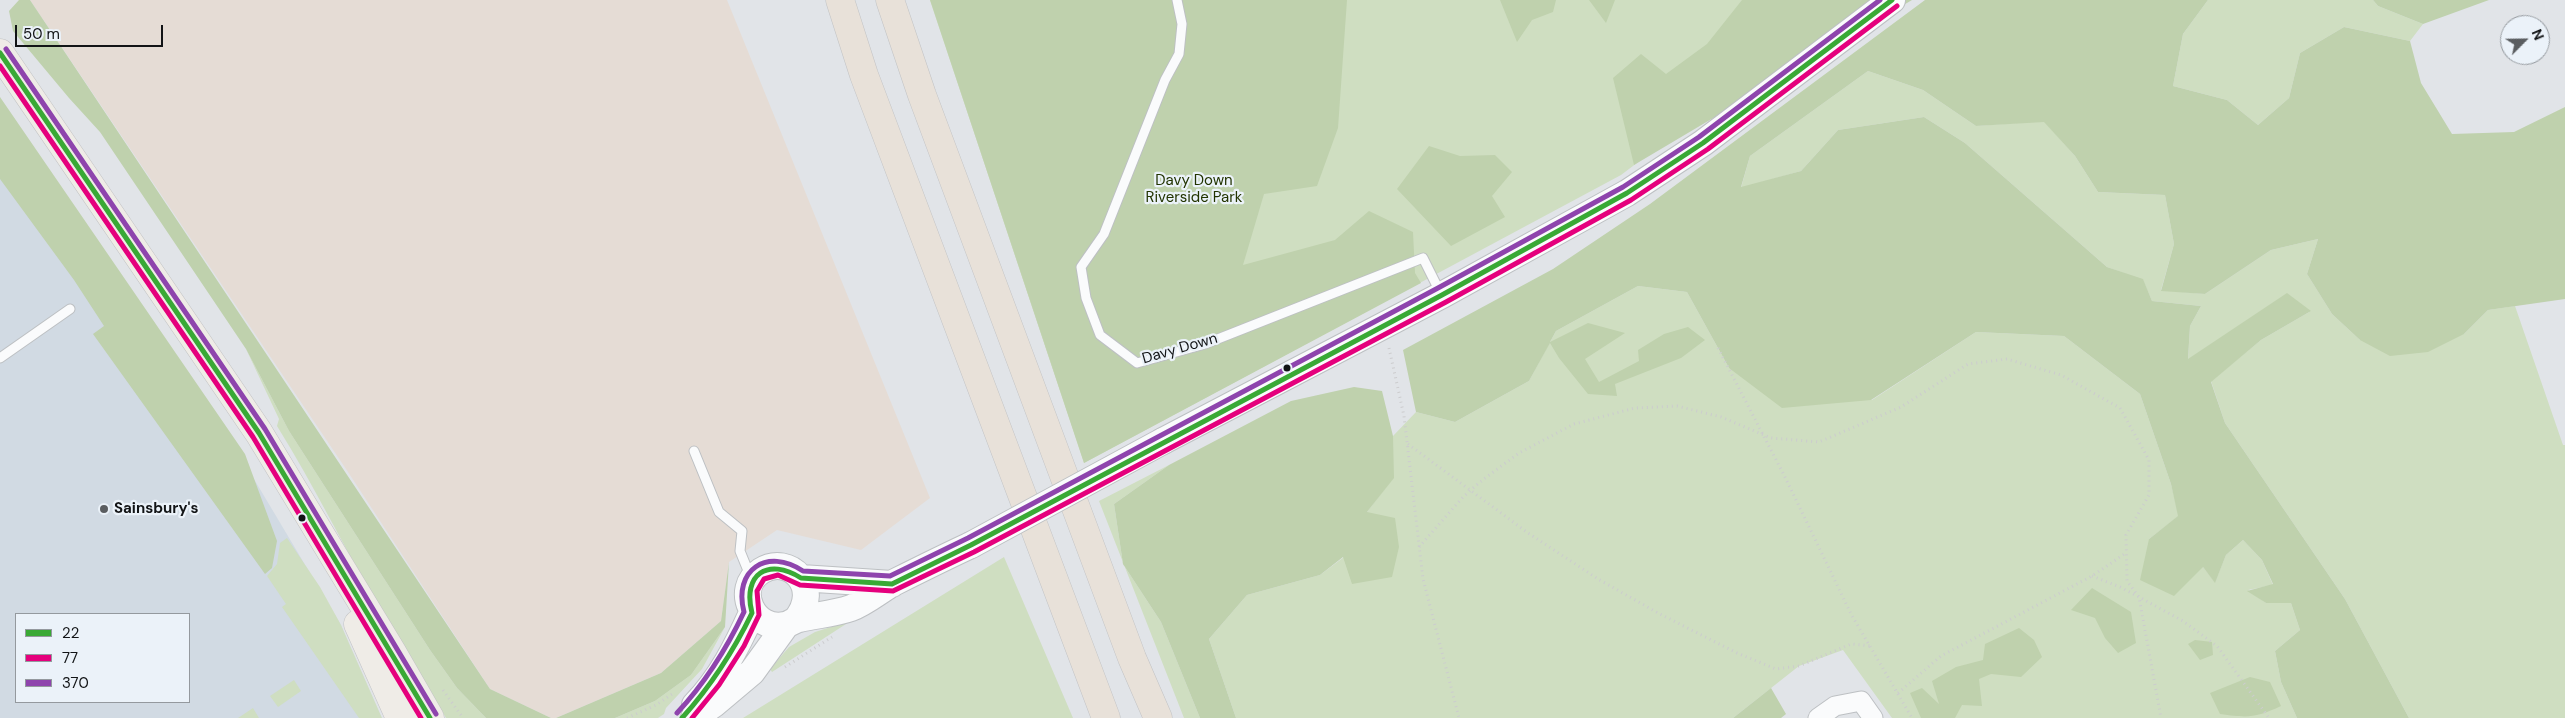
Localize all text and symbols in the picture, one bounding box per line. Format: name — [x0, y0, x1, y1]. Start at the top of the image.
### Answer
scale bar — [18, 15, 165, 47]
north arrow — [2500, 15, 2550, 65]
text: 50 m — [23, 24, 60, 44]
text: N — [2528, 26, 2548, 43]
park label: Davy Down Riverside Park — [1146, 172, 1242, 207]
street label: Davy Down — [1140, 330, 1220, 368]
unlabelled marker — [1282, 363, 1292, 373]
place label: Sainsbury's — [114, 500, 198, 518]
marker: Sainsbury's — [98, 503, 110, 515]
unlabelled marker — [297, 513, 307, 523]
legend — [15, 613, 190, 703]
text: 22 — [62, 623, 79, 643]
text: 77 — [62, 648, 78, 668]
text: 370 — [62, 673, 89, 693]

